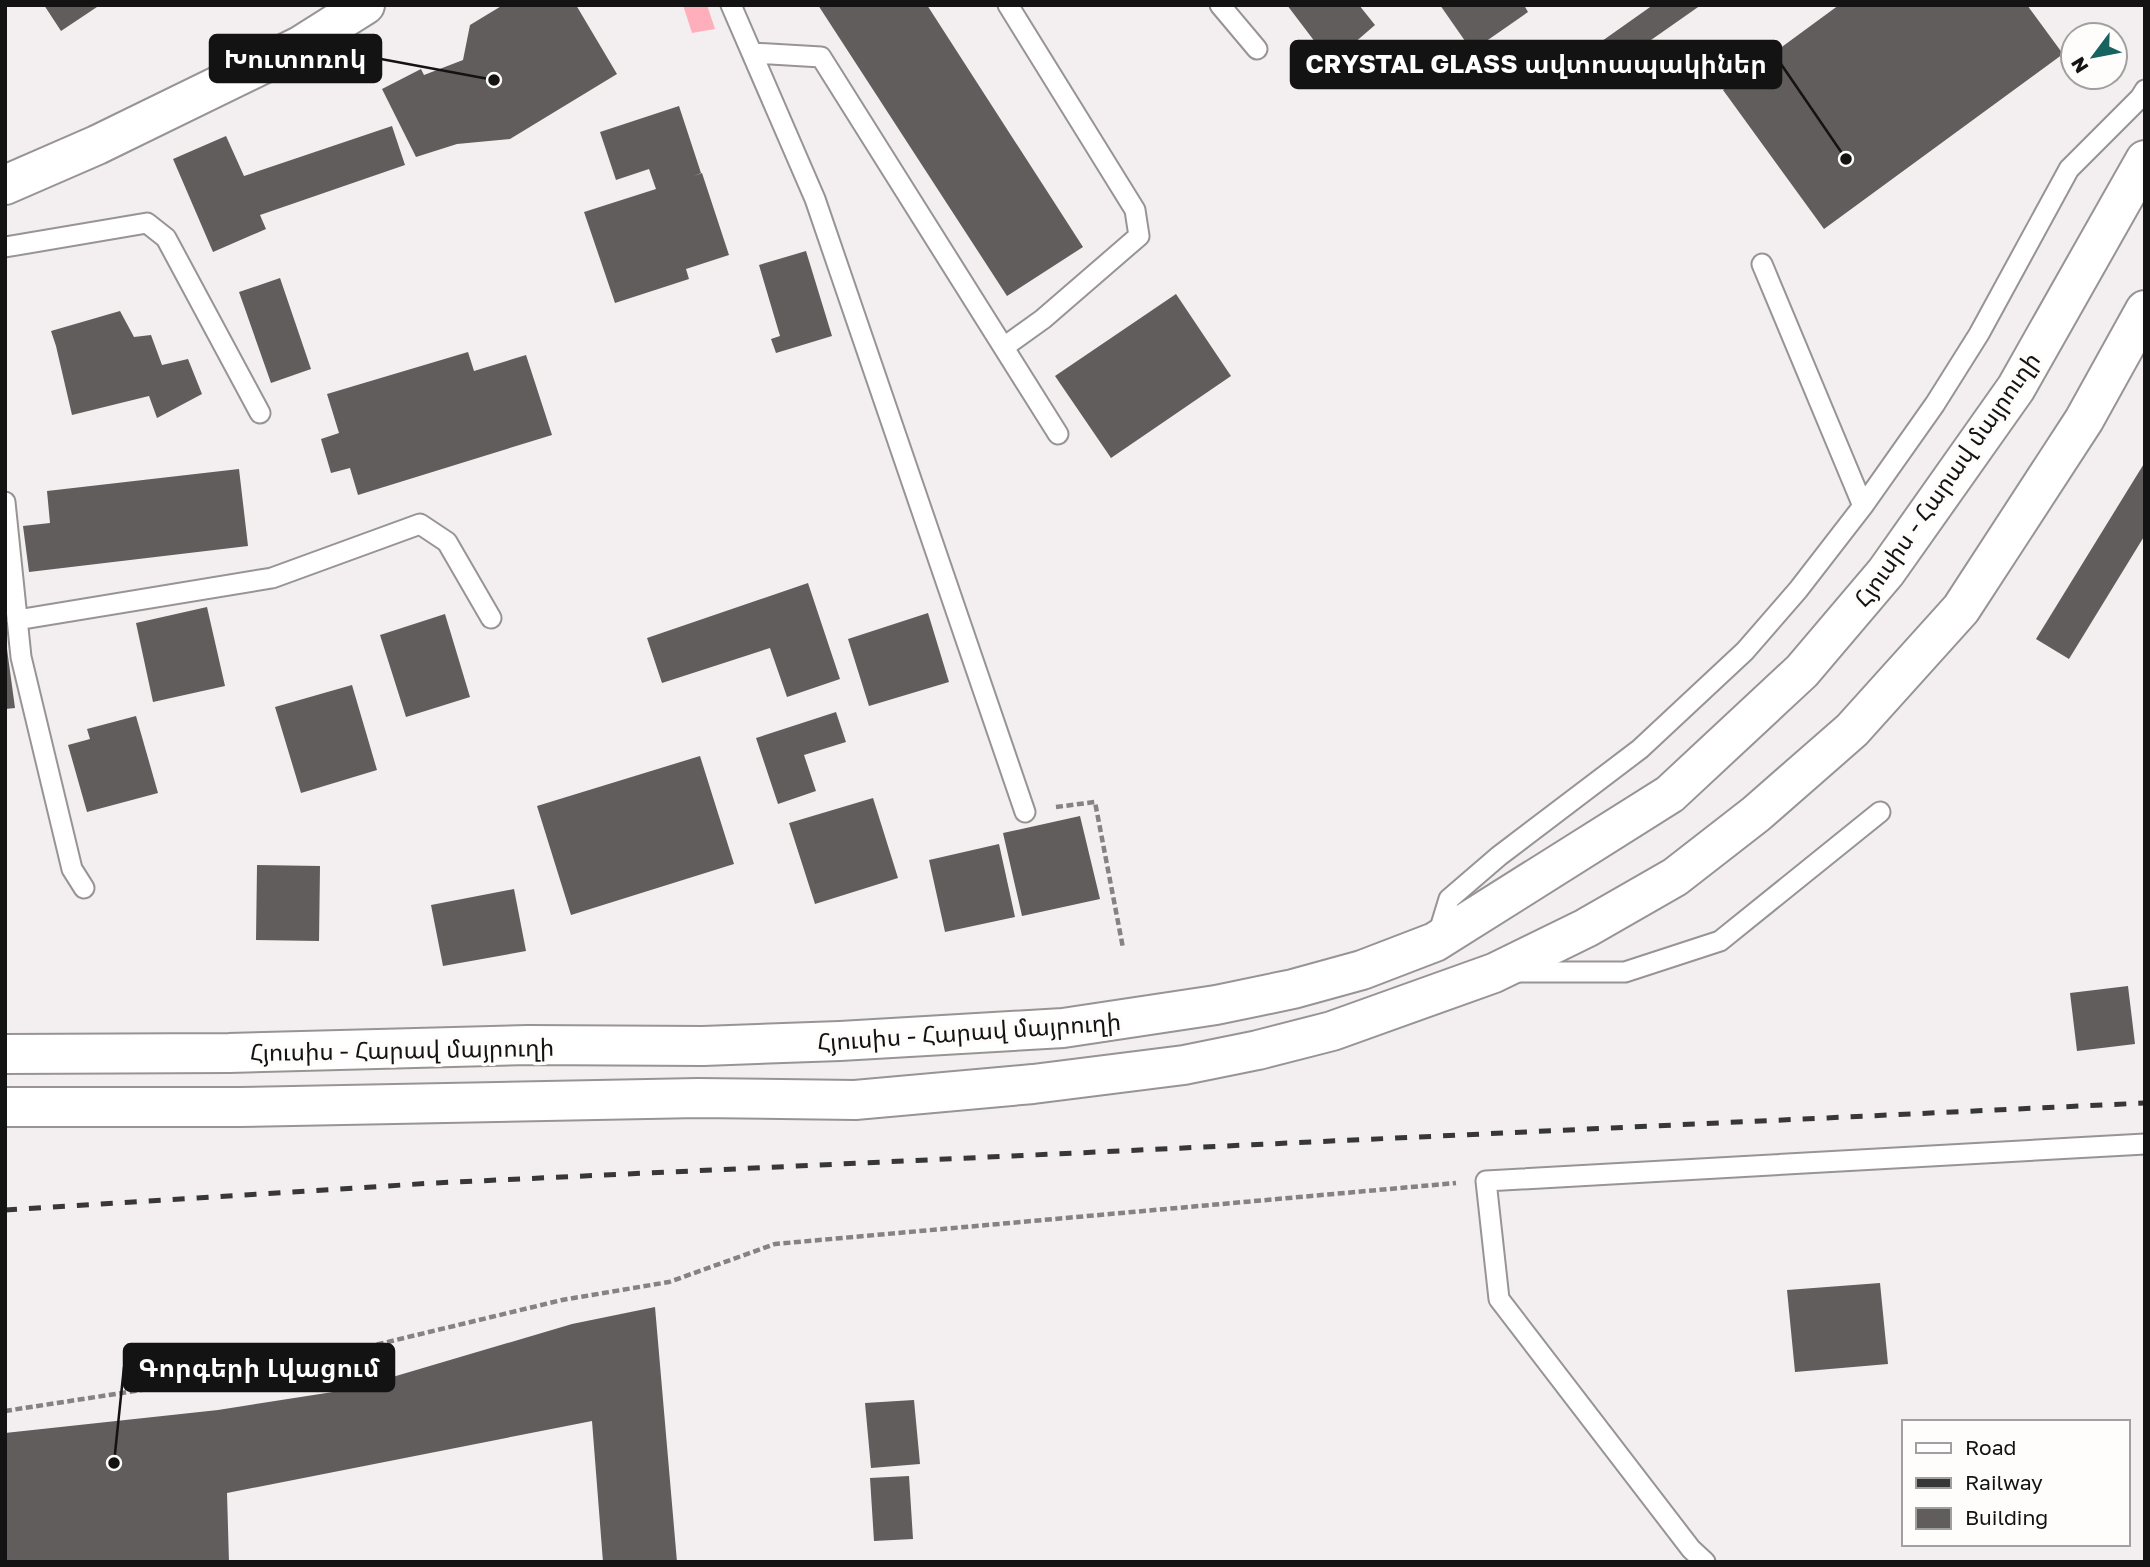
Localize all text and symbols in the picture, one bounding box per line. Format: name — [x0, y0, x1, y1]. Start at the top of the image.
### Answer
north arrow — [2059, 21, 2129, 91]
callout: Խուտոռոկ — [210, 35, 381, 82]
callout: CRYSTAL GLASS ավտոապակիներ — [1291, 41, 1781, 88]
text: Խուտոռոկ — [224, 43, 366, 74]
text: CRYSTAL GLASS ավտոապակիներ — [1305, 48, 1767, 79]
text: N — [2066, 53, 2093, 77]
street label: Հյուսիս - Հարավ մայրուղի — [1847, 346, 2046, 613]
street label: Հյուսիս - Հարավ մայրուղի — [816, 1006, 1122, 1057]
street label: Հյուսիս - Հարավ մայրուղի — [249, 1032, 555, 1067]
callout: Գորգերի Լվացում — [124, 1344, 394, 1391]
text: Գորգերի Լվացում — [138, 1352, 381, 1383]
legend — [1902, 1420, 2129, 1546]
text: Road — [1965, 1434, 2016, 1460]
text: Railway — [1965, 1469, 2043, 1495]
text: Building — [1965, 1504, 2048, 1530]

